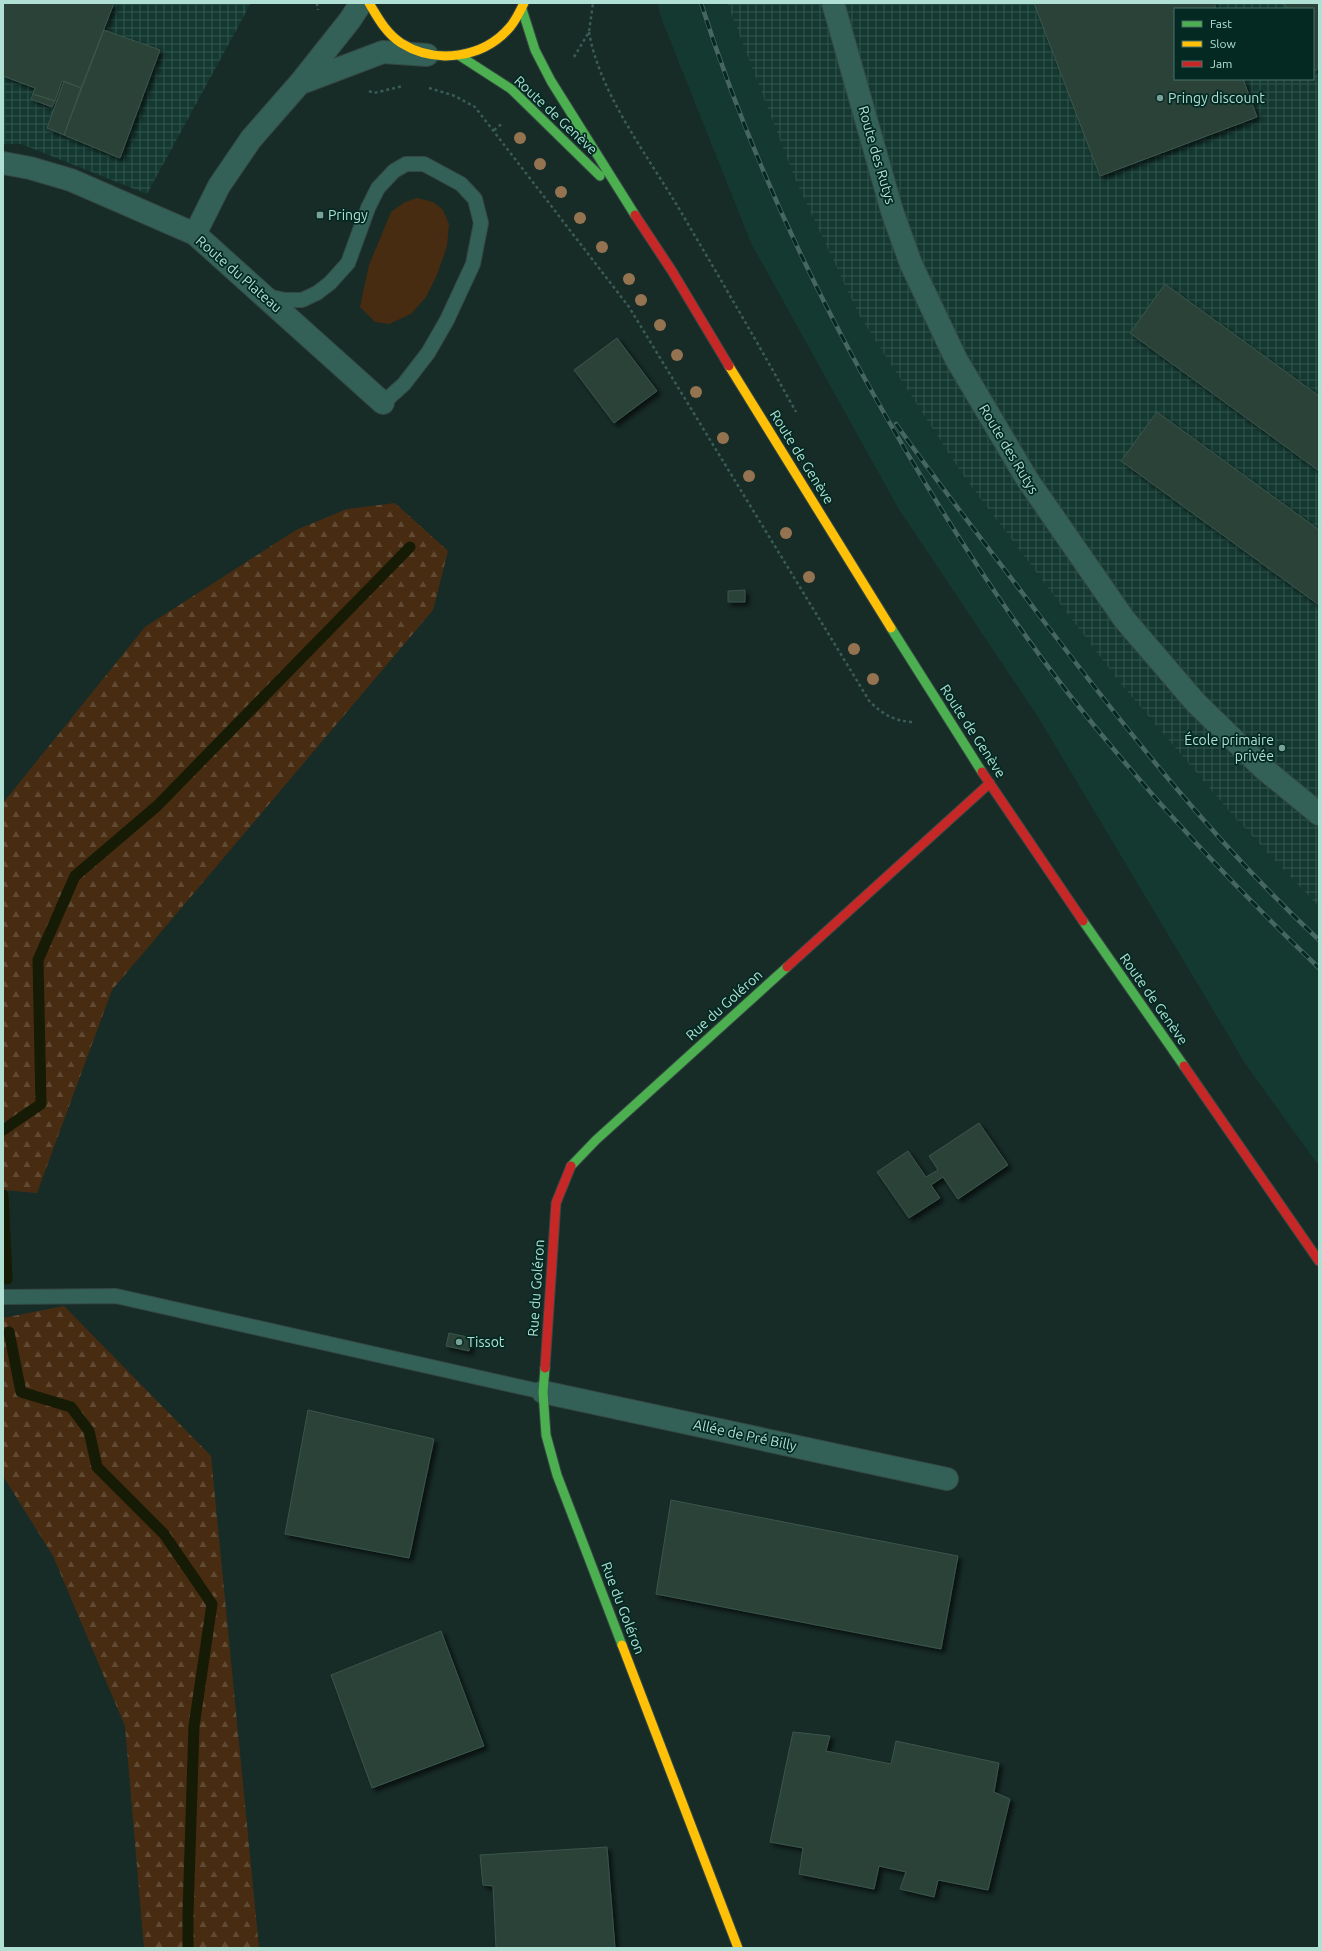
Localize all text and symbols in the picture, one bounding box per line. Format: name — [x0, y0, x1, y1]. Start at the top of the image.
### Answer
legend — [1174, 8, 1314, 80]
text: Fast — [1210, 17, 1232, 30]
text: Slow — [1210, 37, 1236, 50]
text: Jam — [1210, 57, 1232, 70]
street label: Route de Genève — [511, 72, 601, 158]
place label: Pringy discount — [1168, 90, 1265, 106]
marker: Pringy discount — [1155, 93, 1165, 103]
street label: Route des Rutys — [855, 104, 899, 206]
place label: Pringy — [328, 207, 368, 223]
marker: Pringy — [315, 210, 325, 220]
street label: Route du Plateau — [193, 232, 285, 316]
street label: Route des Rutys — [976, 401, 1042, 497]
street label: Route de Genève — [767, 407, 837, 507]
street label: Route de Genève — [937, 681, 1009, 781]
place label: École primaire privée — [1184, 731, 1274, 764]
marker: École primaire privée — [1277, 743, 1287, 753]
street label: Route de Genève — [1117, 950, 1191, 1048]
street label: Rue du Goléron — [682, 966, 766, 1044]
street label: Rue du Goléron — [525, 1239, 547, 1337]
place label: Tissot — [467, 1334, 505, 1350]
marker: Tissot — [454, 1337, 464, 1347]
street label: Allée de Pré Billy — [692, 1416, 798, 1454]
street label: Rue du Goléron — [598, 1560, 648, 1656]

